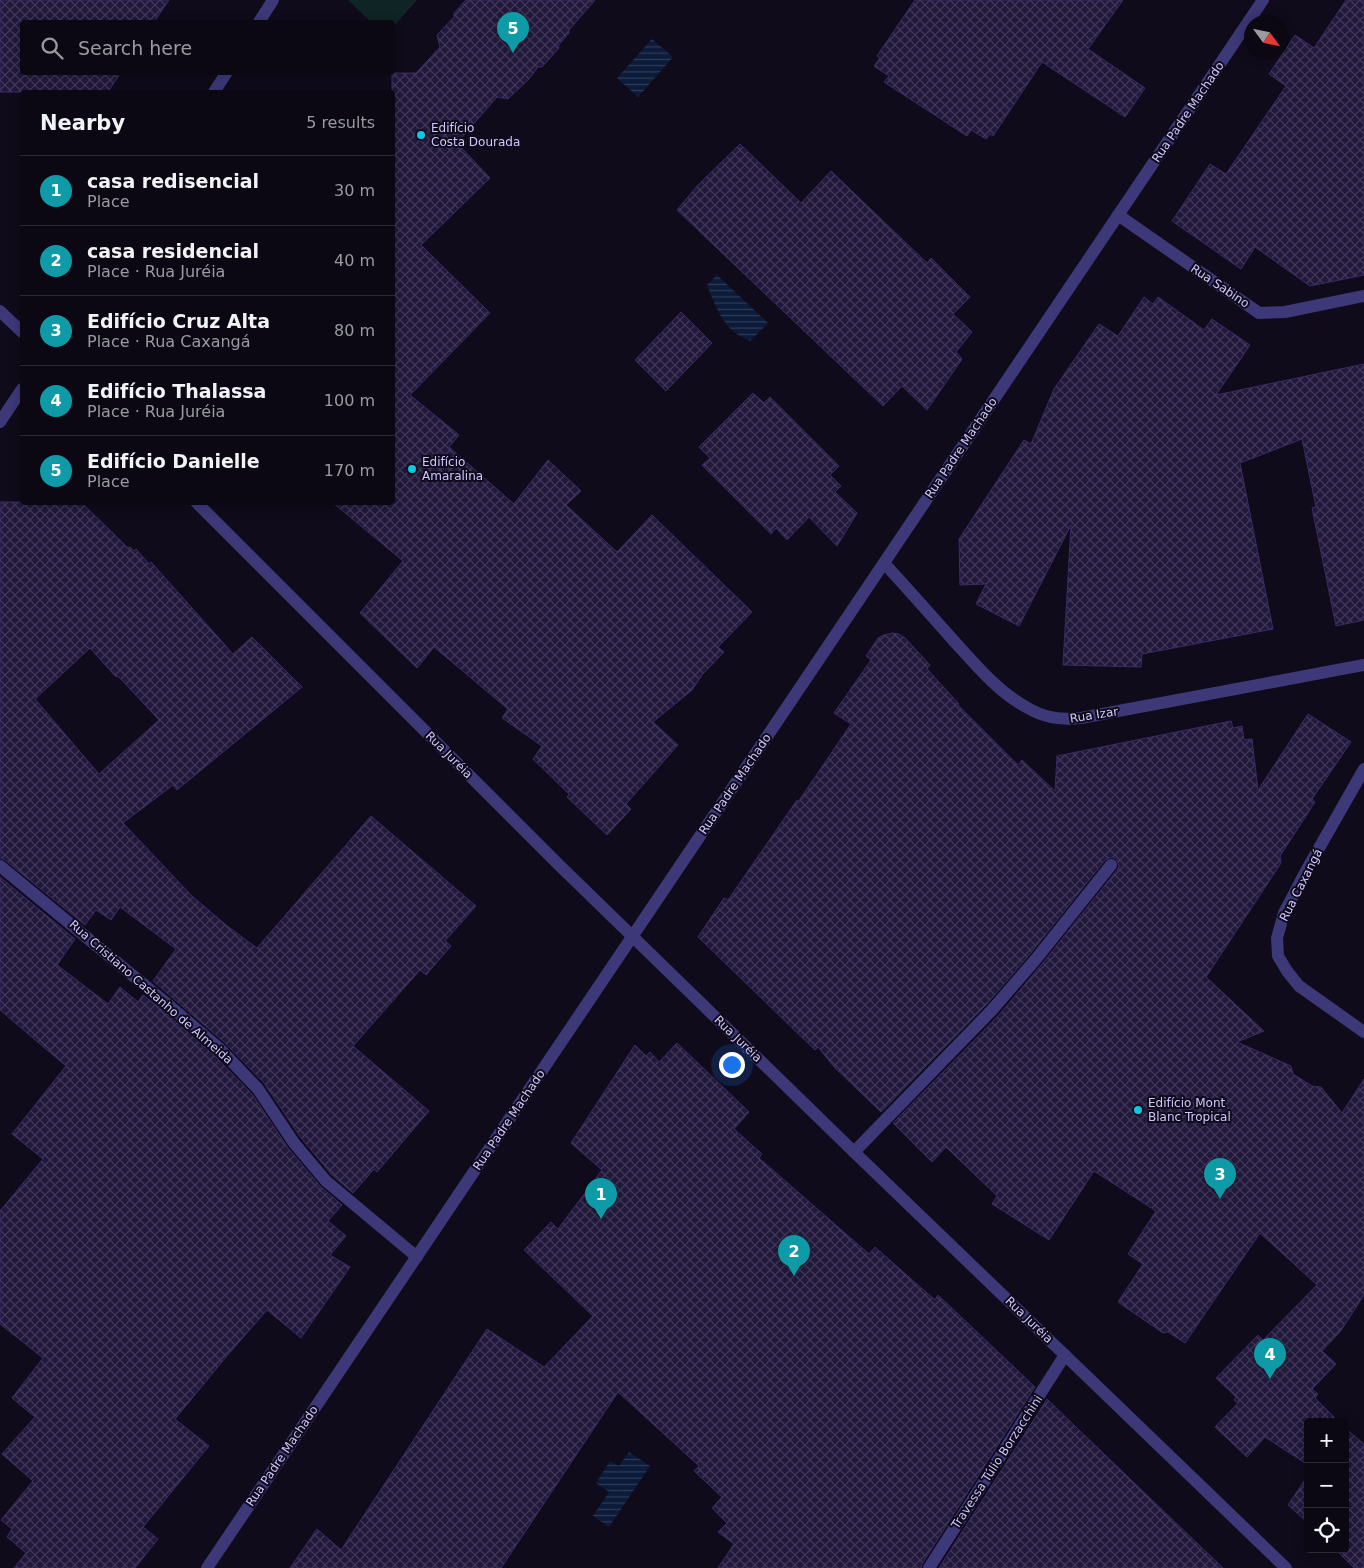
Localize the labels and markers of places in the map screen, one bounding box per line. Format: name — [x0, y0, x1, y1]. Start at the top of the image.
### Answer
pin: 5 — [497, 12, 529, 53]
place label: Edifício Costa Dourada — [431, 121, 520, 149]
marker: Edifício Costa Dourada — [415, 129, 427, 141]
place label: Edifício Amaralina — [422, 455, 483, 483]
marker: Edifício Amaralina — [406, 463, 418, 475]
place label: Edifício Mont Blanc Tropical — [1148, 1096, 1231, 1124]
marker: Edifício Mont Blanc Tropical — [1132, 1104, 1144, 1116]
pin: 3 — [1204, 1158, 1236, 1199]
pin: 1 — [585, 1178, 617, 1219]
pin: 2 — [778, 1235, 810, 1276]
pin: 4 — [1254, 1338, 1286, 1379]

